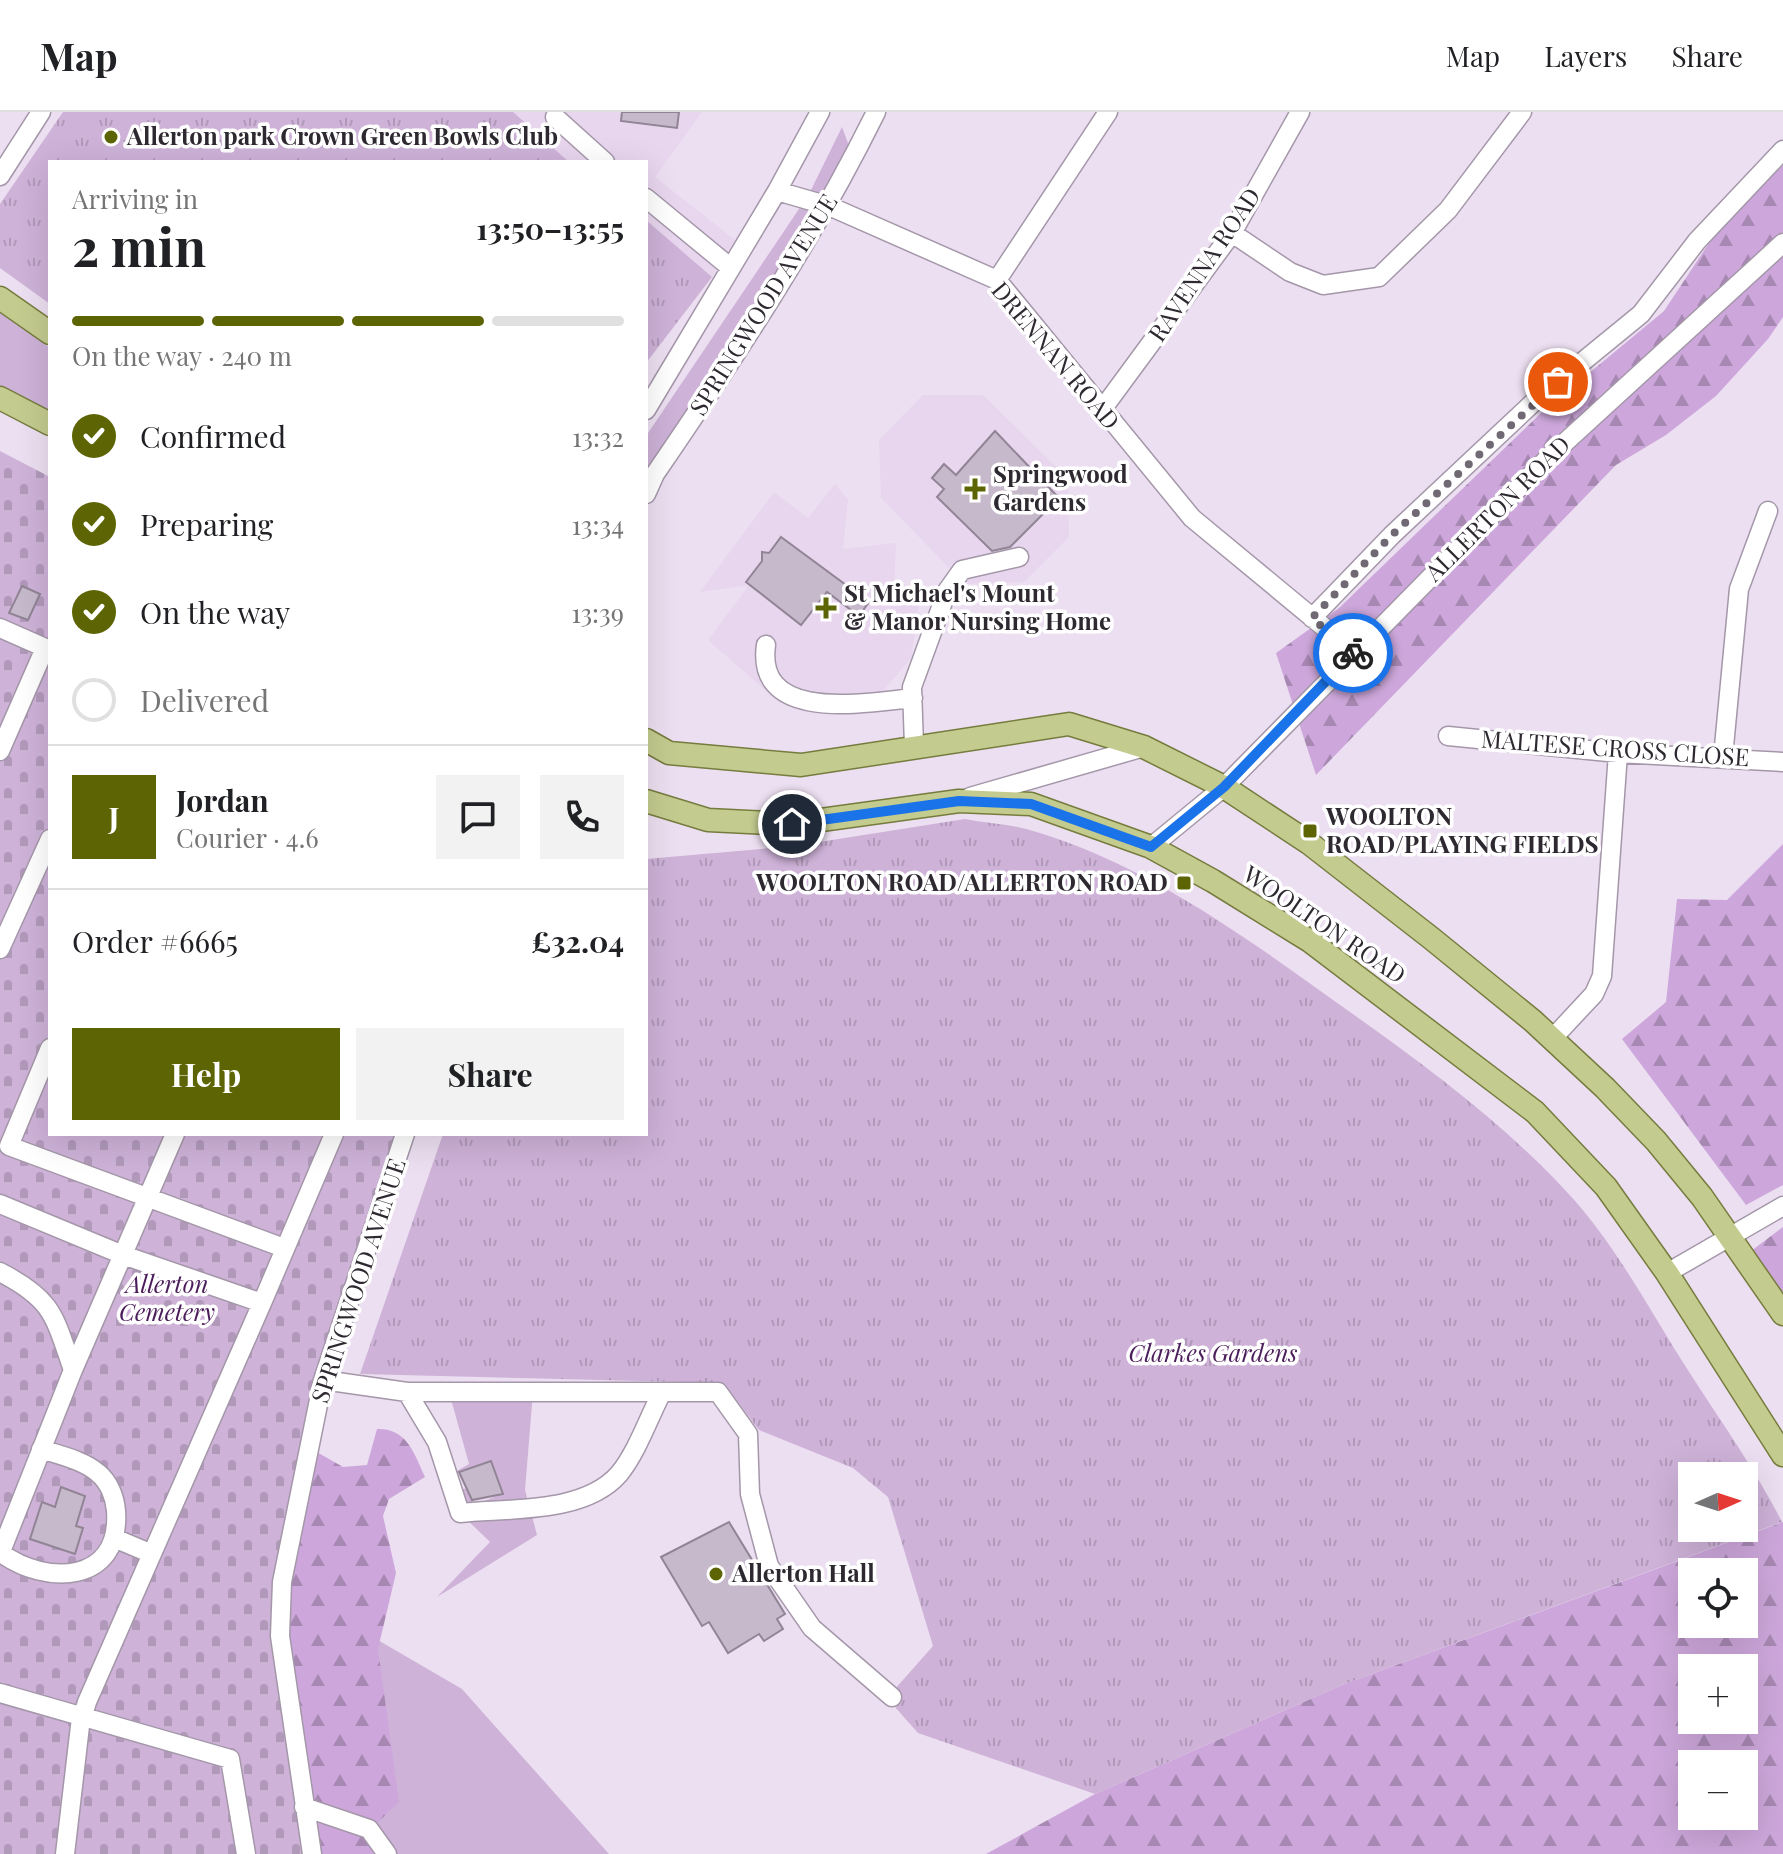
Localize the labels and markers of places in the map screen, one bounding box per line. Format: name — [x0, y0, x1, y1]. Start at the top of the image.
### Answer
place label: Allerton park Crown Green Bowls Club — [126, 119, 558, 151]
marker: Allerton park Crown Green Bowls Club — [102, 128, 120, 146]
pin — [1524, 348, 1592, 416]
place label: Springwood Gardens — [993, 457, 1128, 517]
marker: Springwood Gardens — [964, 478, 986, 500]
place label: St Michael's Mount & Manor Nursing Home — [844, 576, 1111, 636]
marker: St Michael's Mount & Manor Nursing Home — [815, 597, 837, 619]
pin — [758, 790, 826, 858]
place label: WOOLTON ROAD/PLAYING FIELDS — [1325, 799, 1599, 859]
marker: WOOLTON ROAD/PLAYING FIELDS — [1301, 822, 1319, 840]
place label: WOOLTON ROAD/ALLERTON ROAD — [755, 865, 1168, 897]
marker: WOOLTON ROAD/ALLERTON ROAD — [1175, 874, 1193, 892]
place label: Allerton Hall — [731, 1556, 875, 1588]
marker: Allerton Hall — [707, 1565, 725, 1583]

